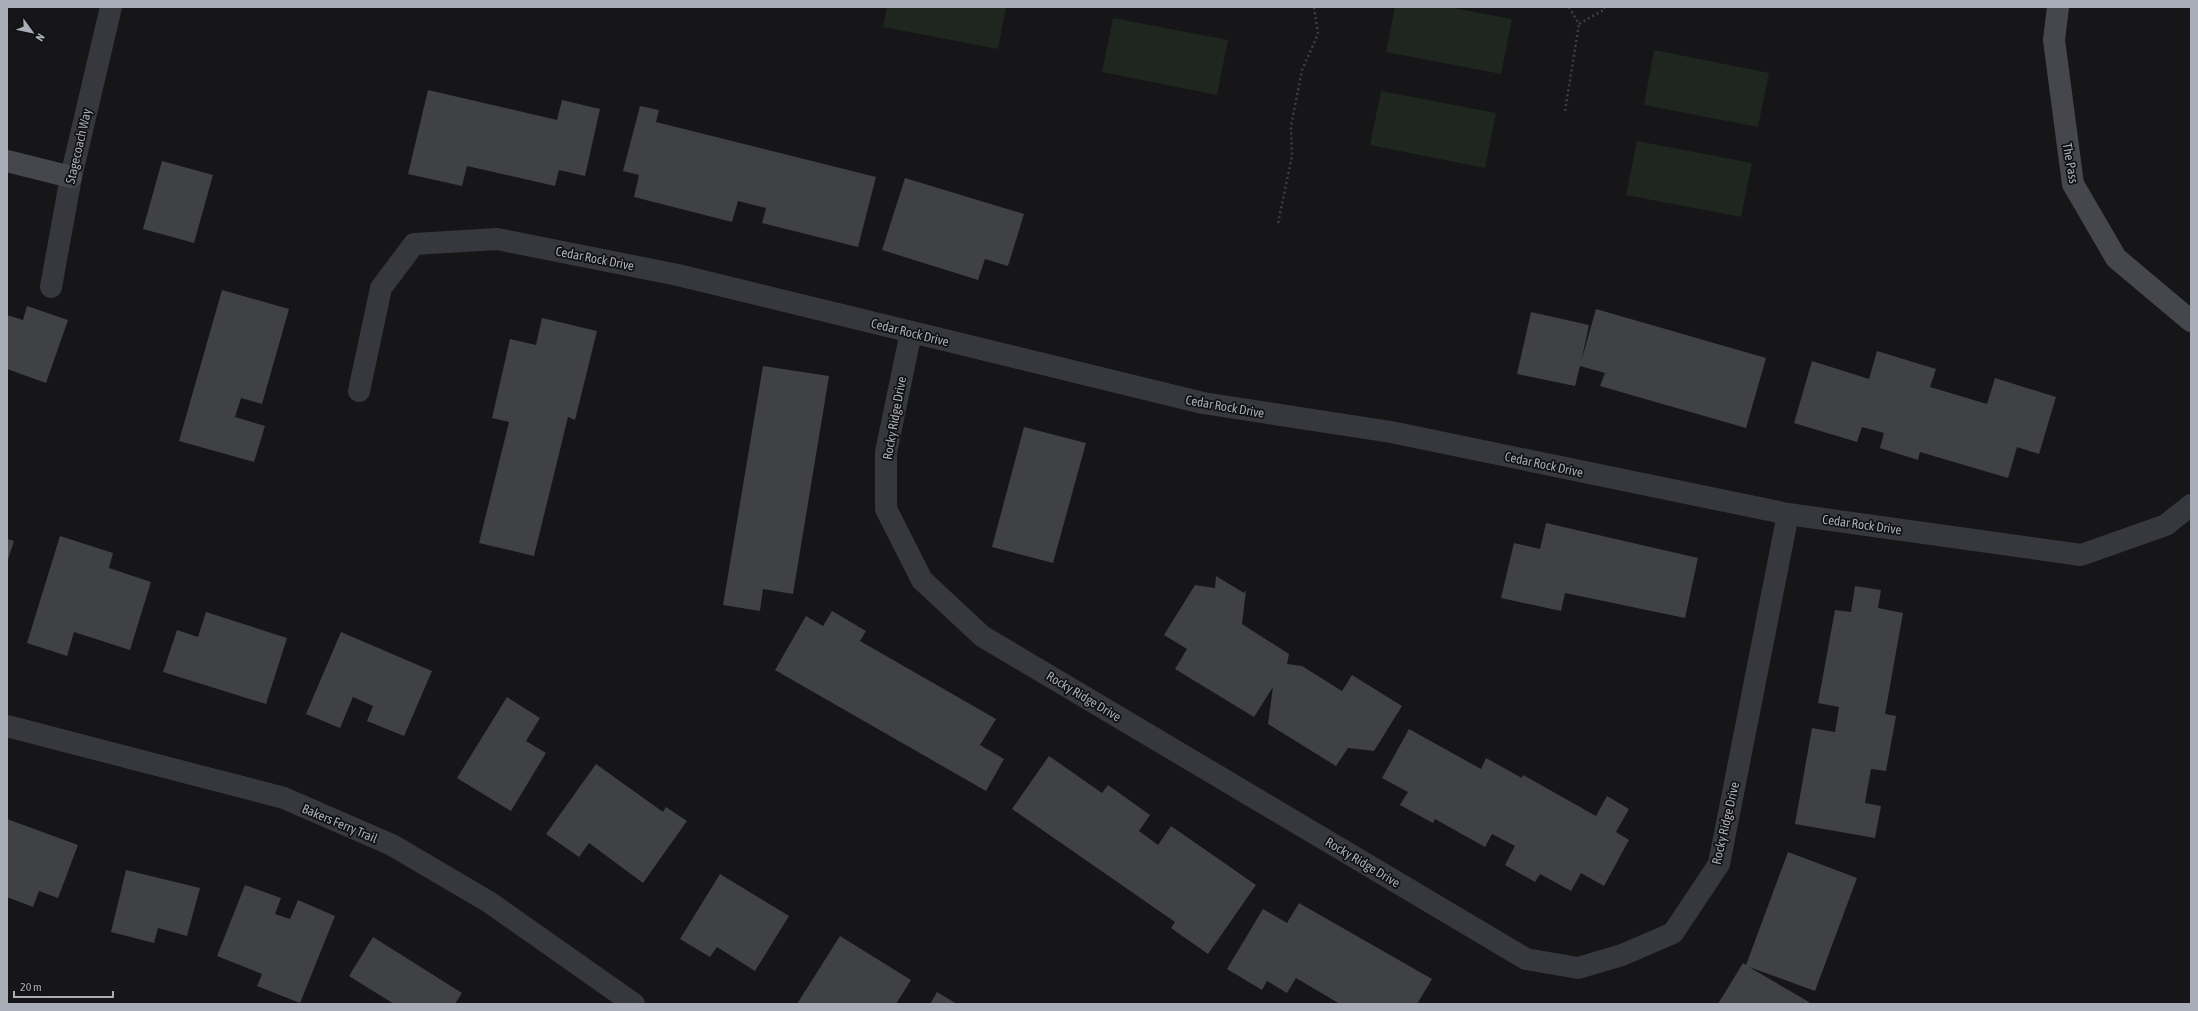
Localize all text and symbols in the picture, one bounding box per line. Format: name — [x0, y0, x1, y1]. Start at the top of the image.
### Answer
north arrow — [12, 12, 52, 52]
text: N — [34, 31, 47, 43]
street label: Stagecoach Way — [63, 106, 95, 185]
street label: The Pass — [2060, 142, 2082, 185]
street label: Cedar Rock Drive — [554, 244, 636, 273]
street label: Cedar Rock Drive — [869, 316, 950, 349]
street label: Rocky Ridge Drive — [880, 375, 909, 461]
street label: Cedar Rock Drive — [1184, 392, 1266, 421]
street label: Cedar Rock Drive — [1503, 449, 1585, 480]
street label: Cedar Rock Drive — [1821, 512, 1903, 537]
street label: Rocky Ridge Drive — [1044, 668, 1124, 725]
street label: Rocky Ridge Drive — [1709, 780, 1742, 866]
street label: Bakers Ferry Trail — [300, 801, 380, 846]
street label: Rocky Ridge Drive — [1323, 834, 1403, 891]
scale bar — [14, 973, 113, 999]
text: 20 m — [20, 980, 42, 994]

